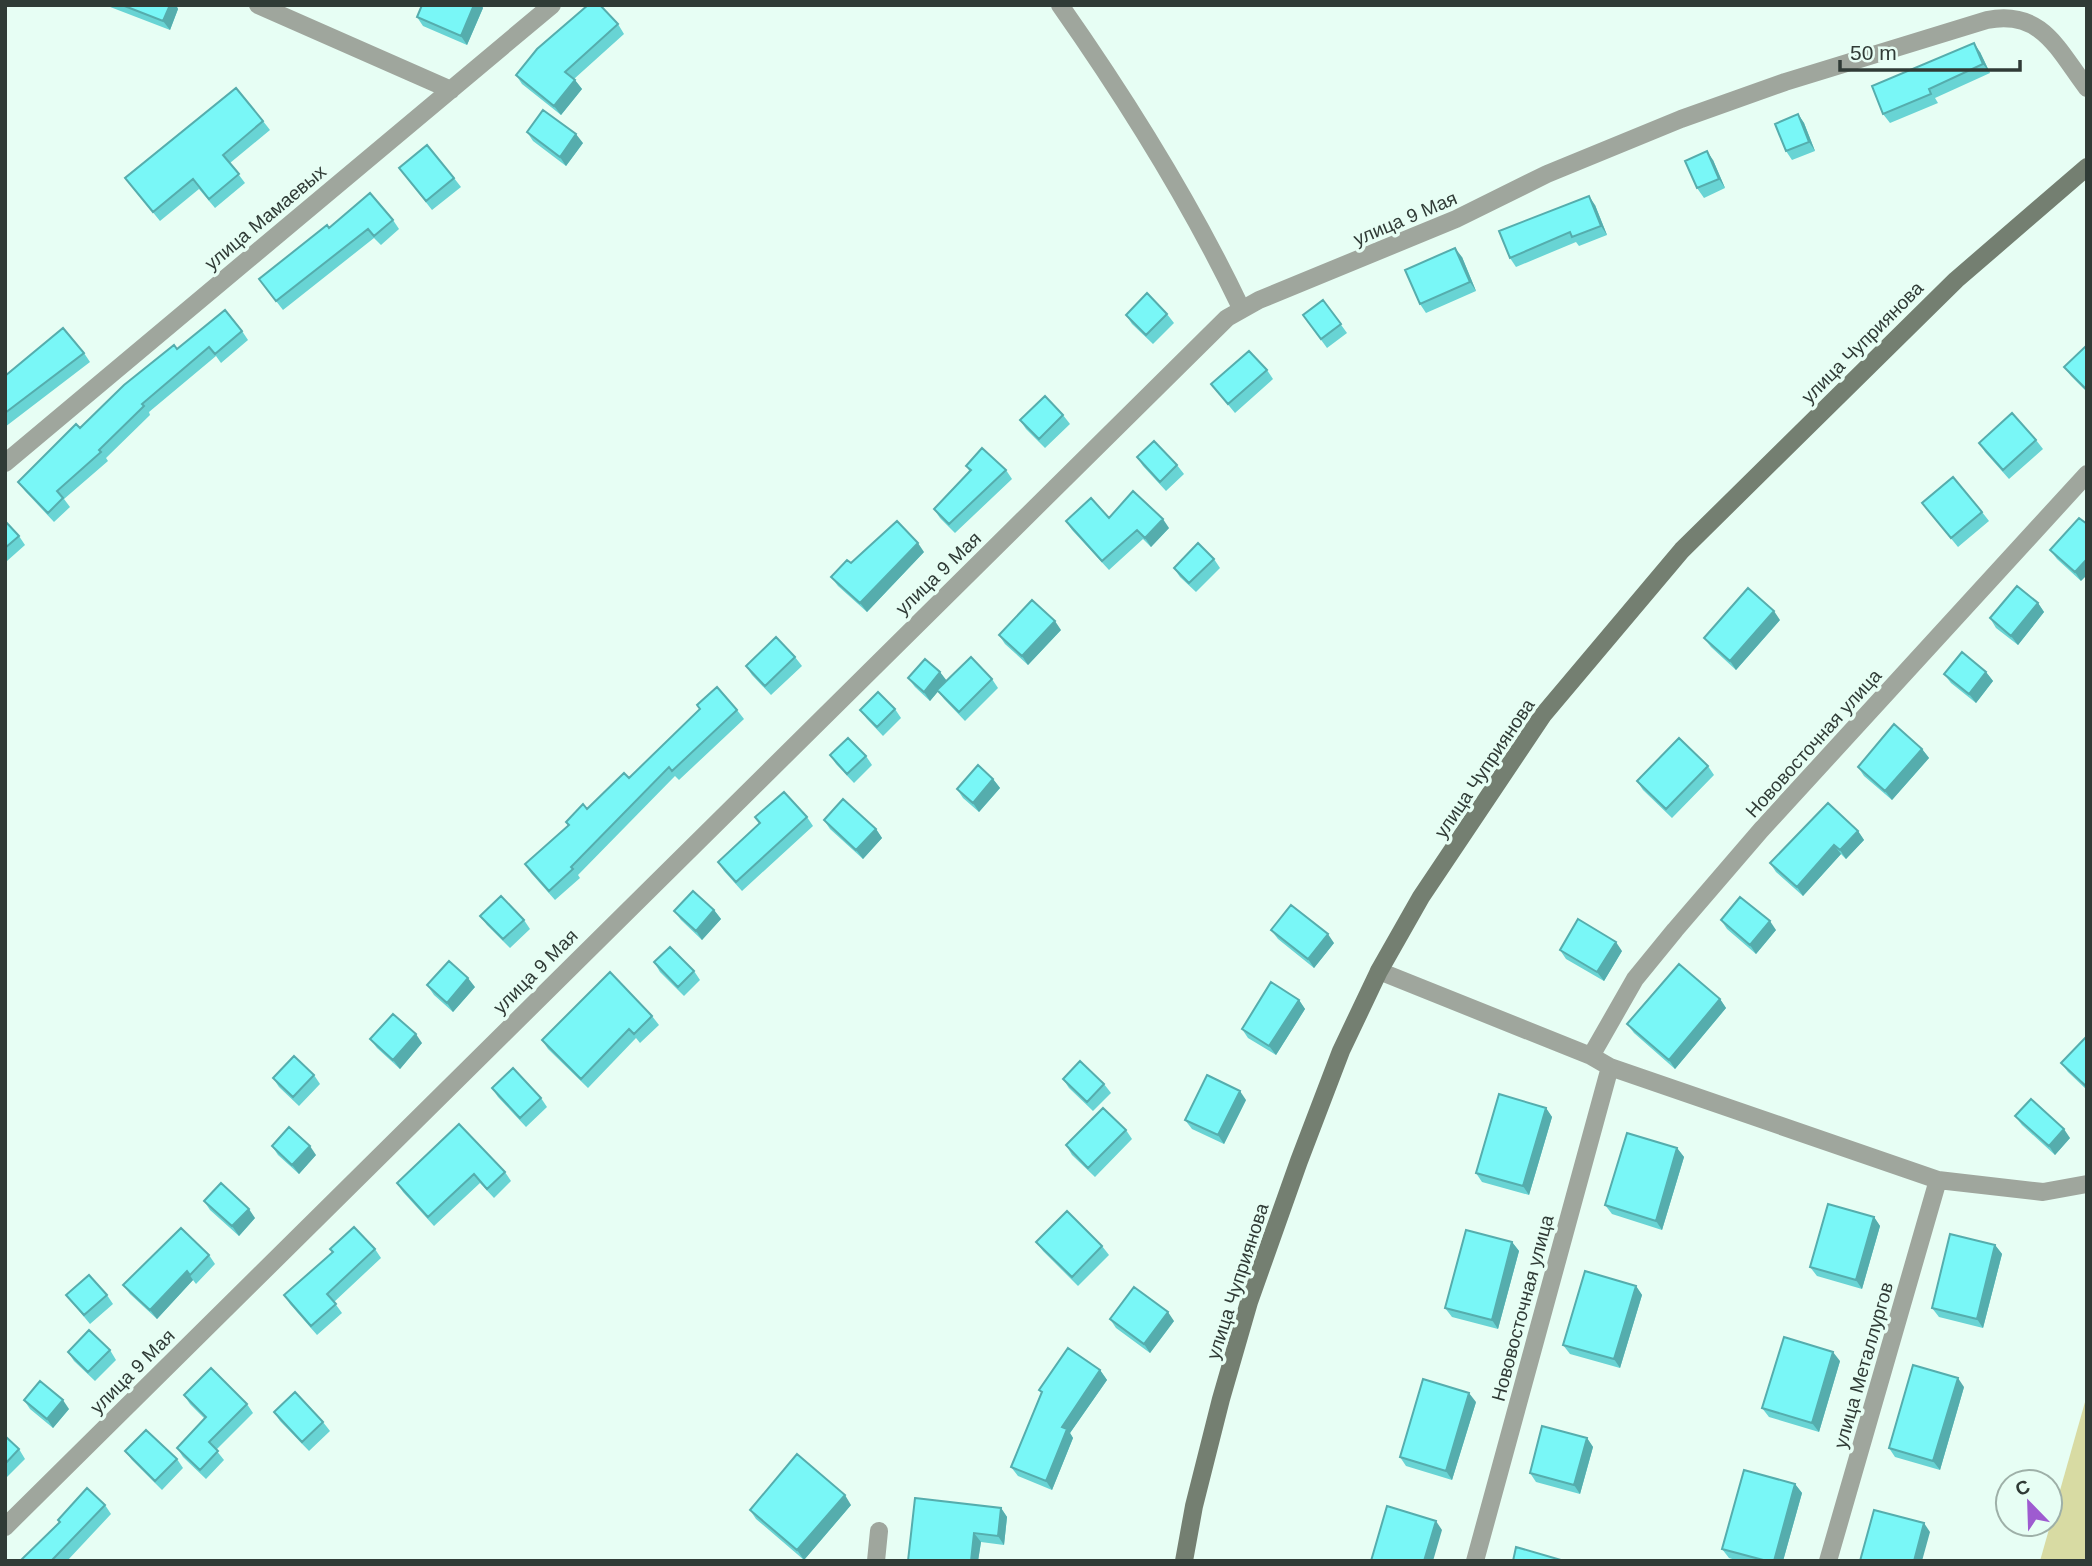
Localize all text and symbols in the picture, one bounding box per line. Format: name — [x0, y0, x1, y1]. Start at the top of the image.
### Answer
scale bar — [1840, 28, 2020, 72]
text: 50 m — [1850, 41, 1897, 64]
street label: улица Мамаевых — [201, 160, 331, 274]
street label: улица 9 Мая — [1350, 187, 1460, 250]
street label: улица Чуприянова — [1797, 277, 1928, 407]
street label: улица 9 Мая — [891, 528, 985, 619]
street label: Нововосточная улица — [1741, 665, 1886, 822]
street label: улица Чуприянова — [1430, 695, 1539, 842]
street label: улица 9 Мая — [489, 925, 582, 1018]
street label: улица Чуприянова — [1202, 1200, 1273, 1362]
street label: Нововосточная улица — [1487, 1212, 1558, 1404]
street label: улица Металлургов — [1830, 1280, 1897, 1451]
street label: улица 9 Мая — [86, 1325, 179, 1418]
north arrow — [1994, 1468, 2064, 1538]
text: С — [2012, 1475, 2033, 1500]

